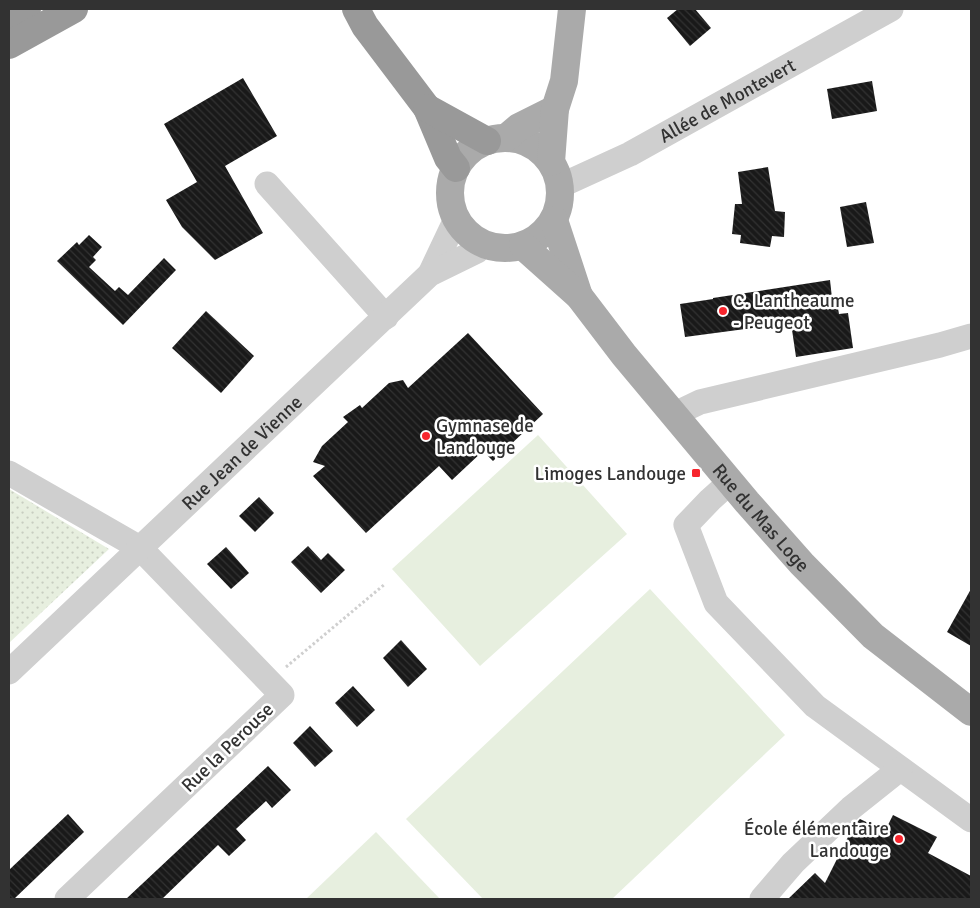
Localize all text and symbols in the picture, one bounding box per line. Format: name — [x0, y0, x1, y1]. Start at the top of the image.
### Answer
street label: Allée de Montevert — [655, 53, 800, 148]
place label: C. Lantheaume - Peugeot — [733, 289, 855, 335]
marker: C. Lantheaume - Peugeot — [717, 305, 729, 317]
street label: Rue Jean de Vienne — [177, 390, 307, 516]
place label: Gymnase de Landouge — [436, 414, 534, 460]
marker: Gymnase de Landouge — [420, 430, 432, 442]
street label: Rue du Mas Loge — [707, 459, 814, 578]
place label: Limoges Landouge — [535, 462, 686, 486]
marker: Limoges Landouge — [690, 467, 702, 479]
street label: Rue la Perouse — [177, 698, 279, 798]
place label: École élémentaire Landouge — [744, 817, 889, 863]
marker: École élémentaire Landouge — [893, 833, 905, 845]

